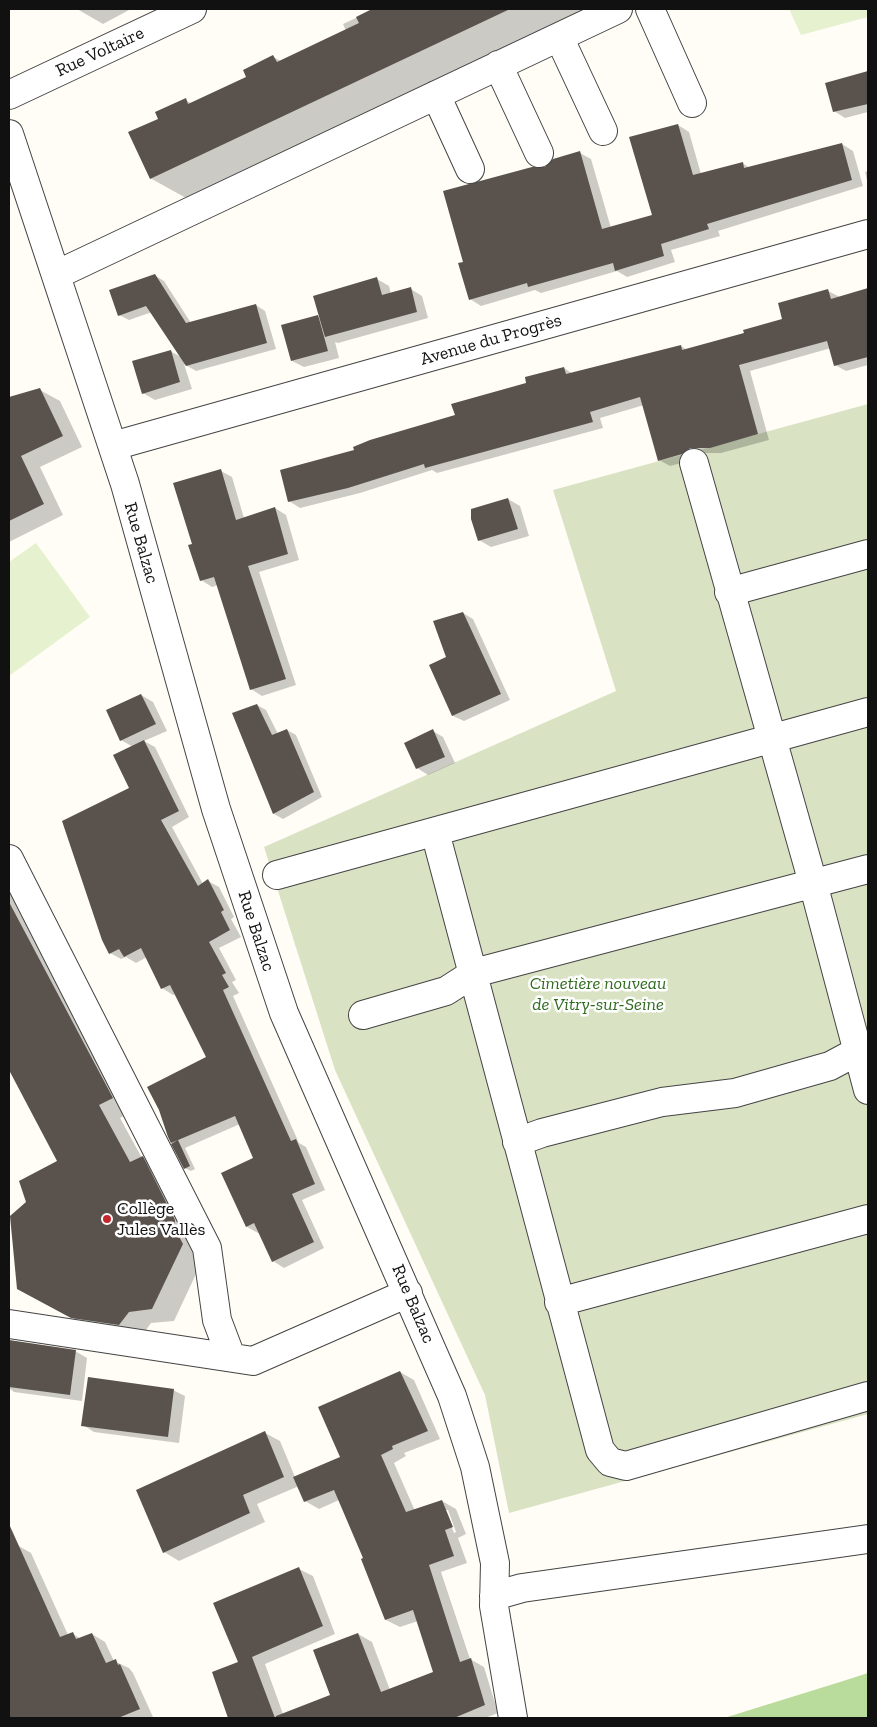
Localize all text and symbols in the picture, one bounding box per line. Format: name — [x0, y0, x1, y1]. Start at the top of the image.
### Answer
street label: Rue Voltaire — [53, 22, 147, 82]
street label: Avenue du Progrès — [418, 309, 564, 371]
street label: Rue Balzac — [119, 500, 163, 586]
street label: Rue Balzac — [233, 888, 279, 974]
park label: Cimetière nouveau de Vitry-sur-Seine — [530, 973, 666, 1016]
place label: Collège Jules Vallès — [117, 1198, 205, 1240]
marker: Collège Jules Vallès — [101, 1213, 113, 1225]
street label: Rue Balzac — [387, 1261, 439, 1347]

